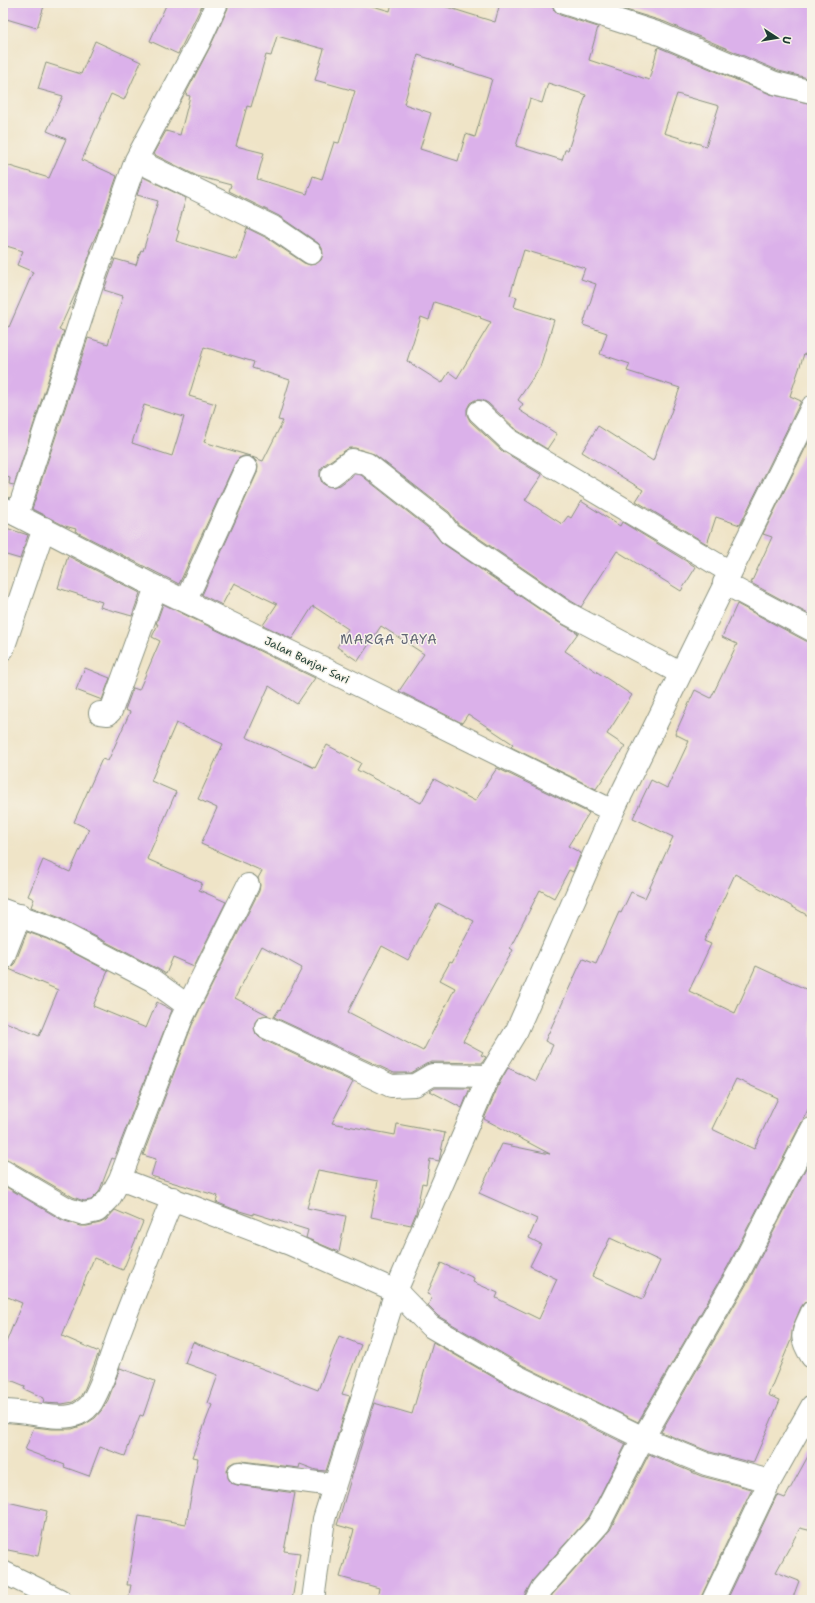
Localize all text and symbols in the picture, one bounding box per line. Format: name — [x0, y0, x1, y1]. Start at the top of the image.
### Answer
north arrow — [757, 18, 797, 58]
text: U — [778, 35, 794, 45]
district label: MARGA JAYA — [340, 631, 438, 648]
street label: Jalan Banjar Sari — [262, 633, 352, 688]

